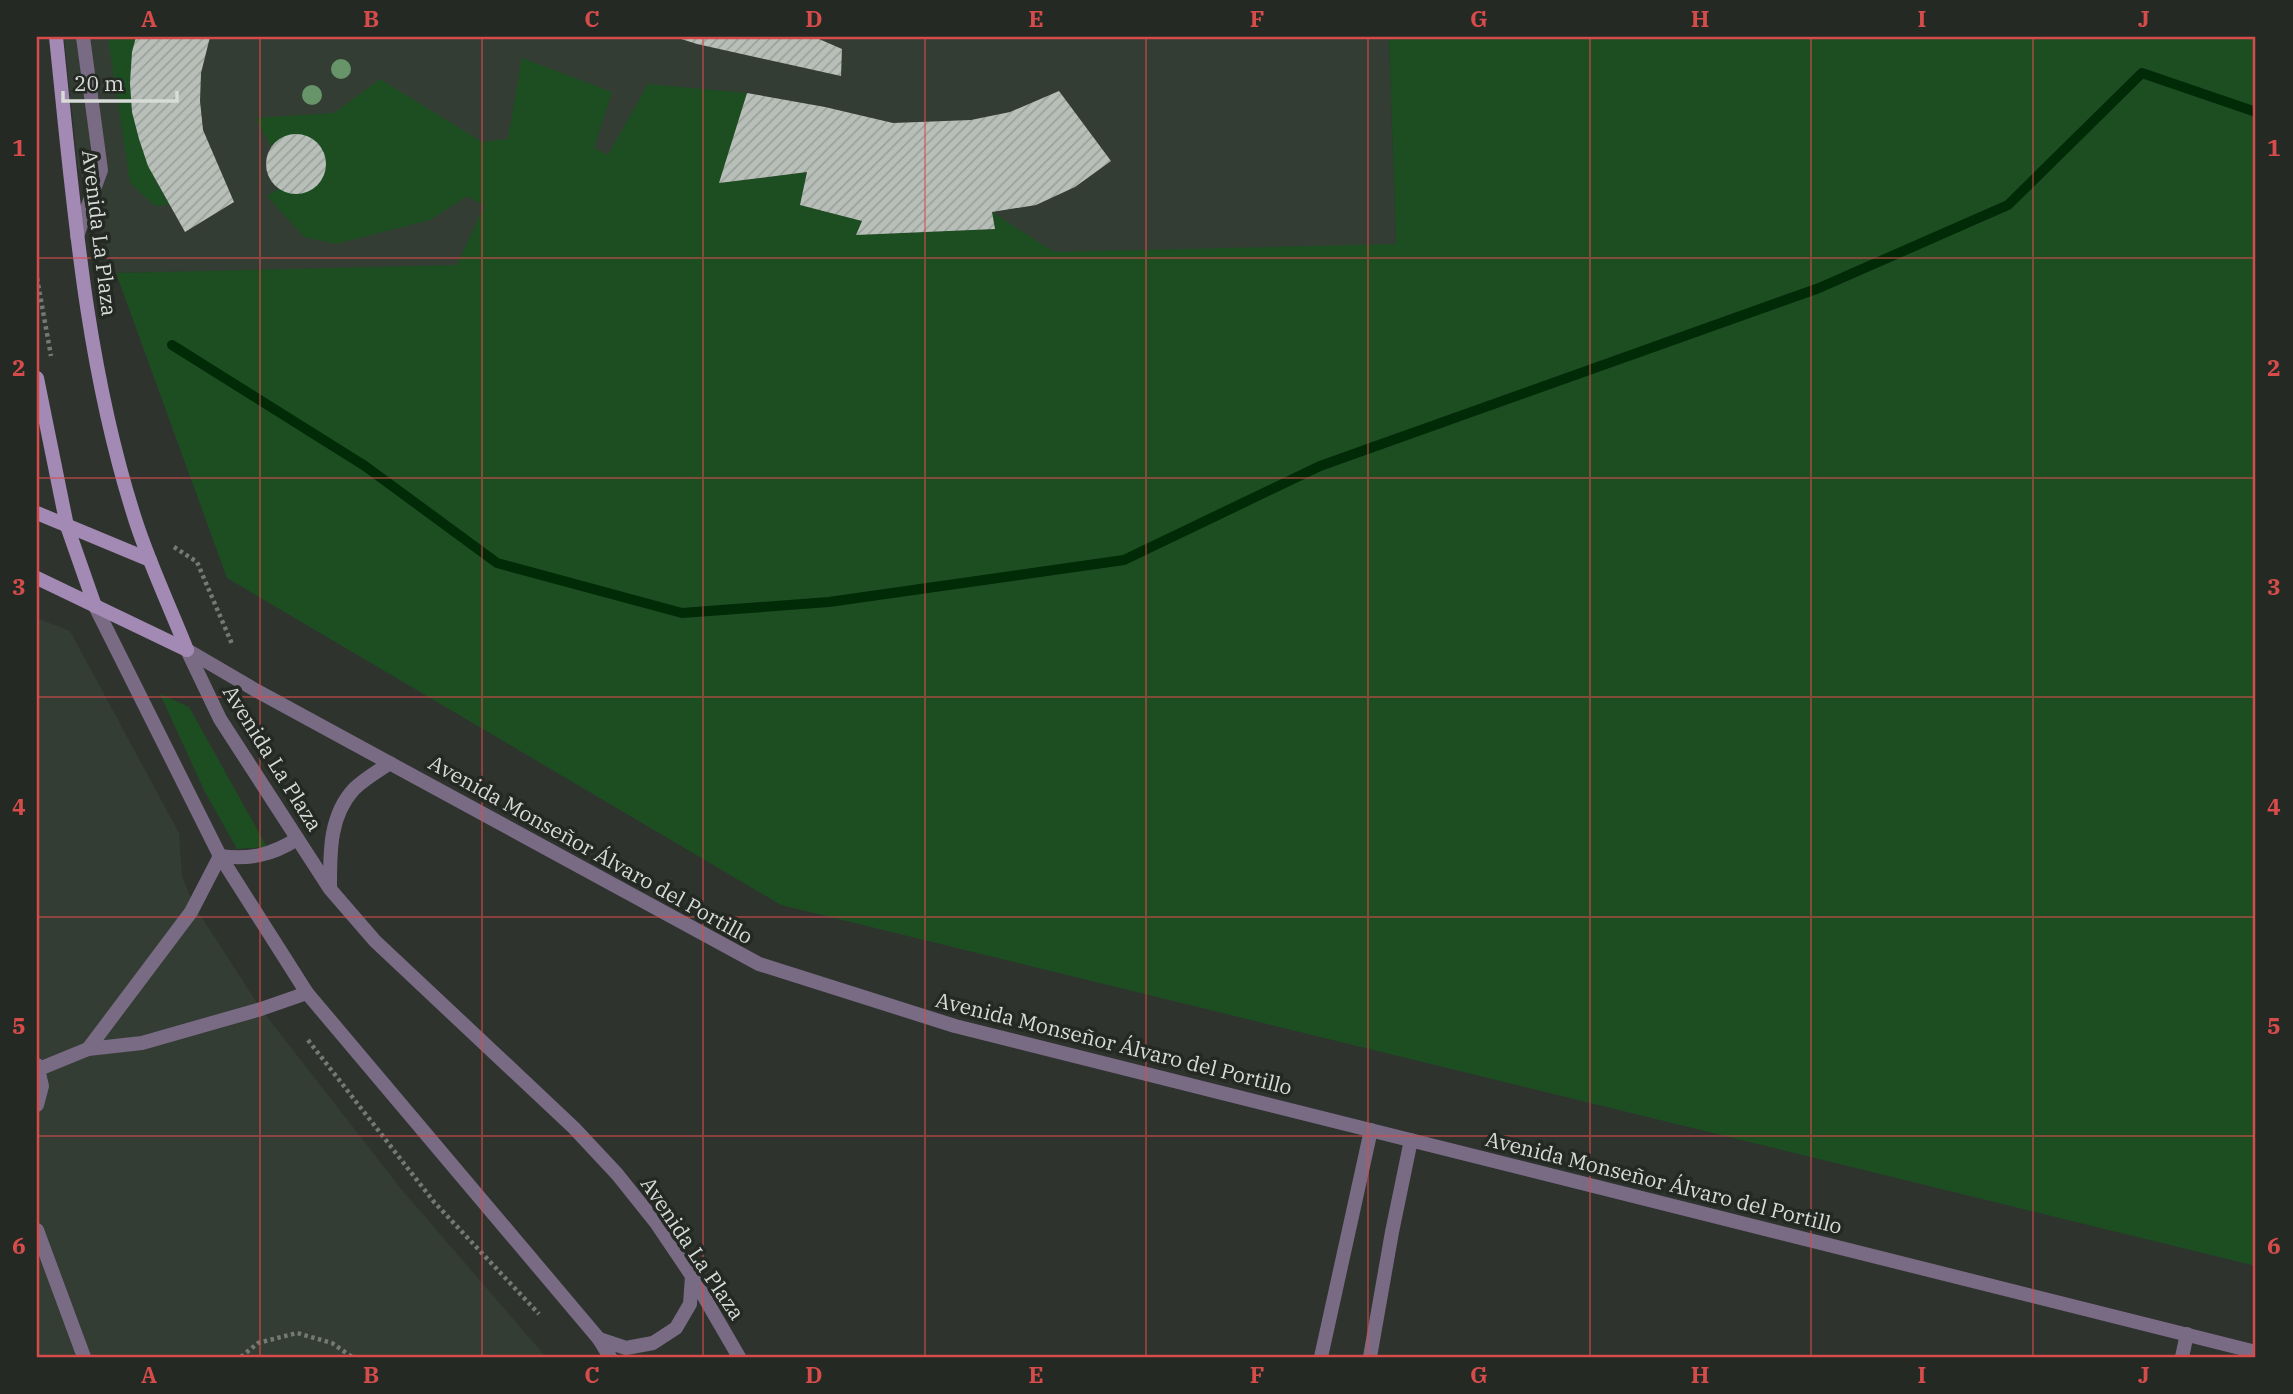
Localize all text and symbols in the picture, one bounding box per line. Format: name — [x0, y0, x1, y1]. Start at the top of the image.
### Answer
text: A — [141, 3, 157, 33]
text: B — [363, 3, 379, 33]
text: C — [584, 3, 600, 33]
text: D — [805, 3, 823, 33]
text: E — [1028, 3, 1044, 33]
text: F — [1250, 3, 1264, 33]
text: G — [1470, 3, 1488, 33]
text: H — [1691, 3, 1709, 33]
text: I — [1918, 3, 1926, 33]
text: J — [2138, 3, 2150, 33]
scale bar — [63, 60, 177, 104]
text: 20 m — [74, 69, 124, 97]
text: 1 — [12, 132, 26, 162]
text: 1 — [2267, 132, 2281, 162]
street label: Avenida La Plaza — [76, 148, 124, 318]
text: 2 — [12, 352, 26, 382]
text: 2 — [2267, 352, 2281, 382]
text: 3 — [12, 571, 26, 601]
text: 3 — [2267, 571, 2281, 601]
street label: Avenida La Plaza — [217, 680, 329, 836]
street label: Avenida Monseñor Álvaro del Portillo — [424, 748, 758, 950]
text: 4 — [12, 791, 26, 821]
text: 4 — [2267, 791, 2281, 821]
street label: Avenida Monseñor Álvaro del Portillo — [933, 985, 1295, 1101]
text: 5 — [12, 1010, 26, 1040]
text: 5 — [2267, 1010, 2281, 1040]
street label: Avenida Monseñor Álvaro del Portillo — [1483, 1124, 1845, 1240]
street label: Avenida La Plaza — [635, 1171, 751, 1325]
text: 6 — [12, 1230, 26, 1260]
text: 6 — [2267, 1230, 2281, 1260]
text: A — [141, 1359, 157, 1389]
text: B — [363, 1359, 379, 1389]
text: C — [584, 1359, 600, 1389]
text: D — [805, 1359, 823, 1389]
text: E — [1028, 1359, 1044, 1389]
text: F — [1250, 1359, 1264, 1389]
text: G — [1470, 1359, 1488, 1389]
text: H — [1691, 1359, 1709, 1389]
text: I — [1918, 1359, 1926, 1389]
text: J — [2138, 1359, 2150, 1389]

